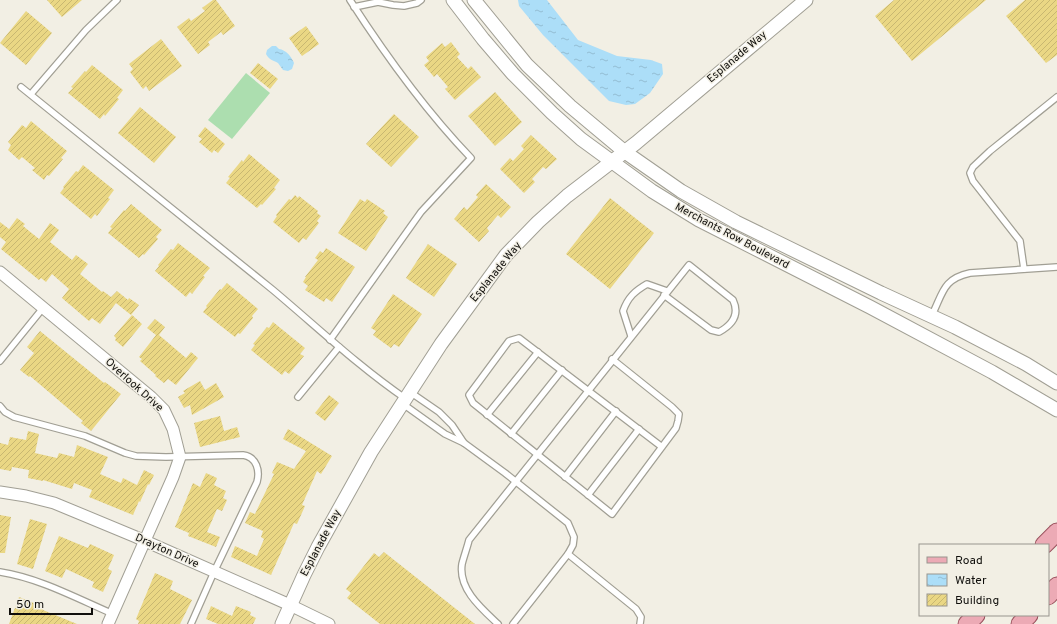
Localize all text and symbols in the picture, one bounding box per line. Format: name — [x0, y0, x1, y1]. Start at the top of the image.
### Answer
street label: Esplanade Way — [704, 28, 770, 86]
street label: Merchants Row Boulevard — [672, 200, 792, 272]
street label: Esplanade Way — [467, 239, 525, 305]
street label: Overlook Drive — [102, 355, 166, 415]
street label: Esplanade Way — [297, 507, 345, 579]
street label: Drayton Drive — [133, 531, 201, 571]
legend — [919, 544, 1049, 616]
text: Road — [955, 553, 983, 569]
text: Water — [955, 573, 987, 589]
scale bar — [10, 590, 92, 616]
text: Building — [955, 593, 999, 609]
text: 50 m — [16, 597, 44, 613]

